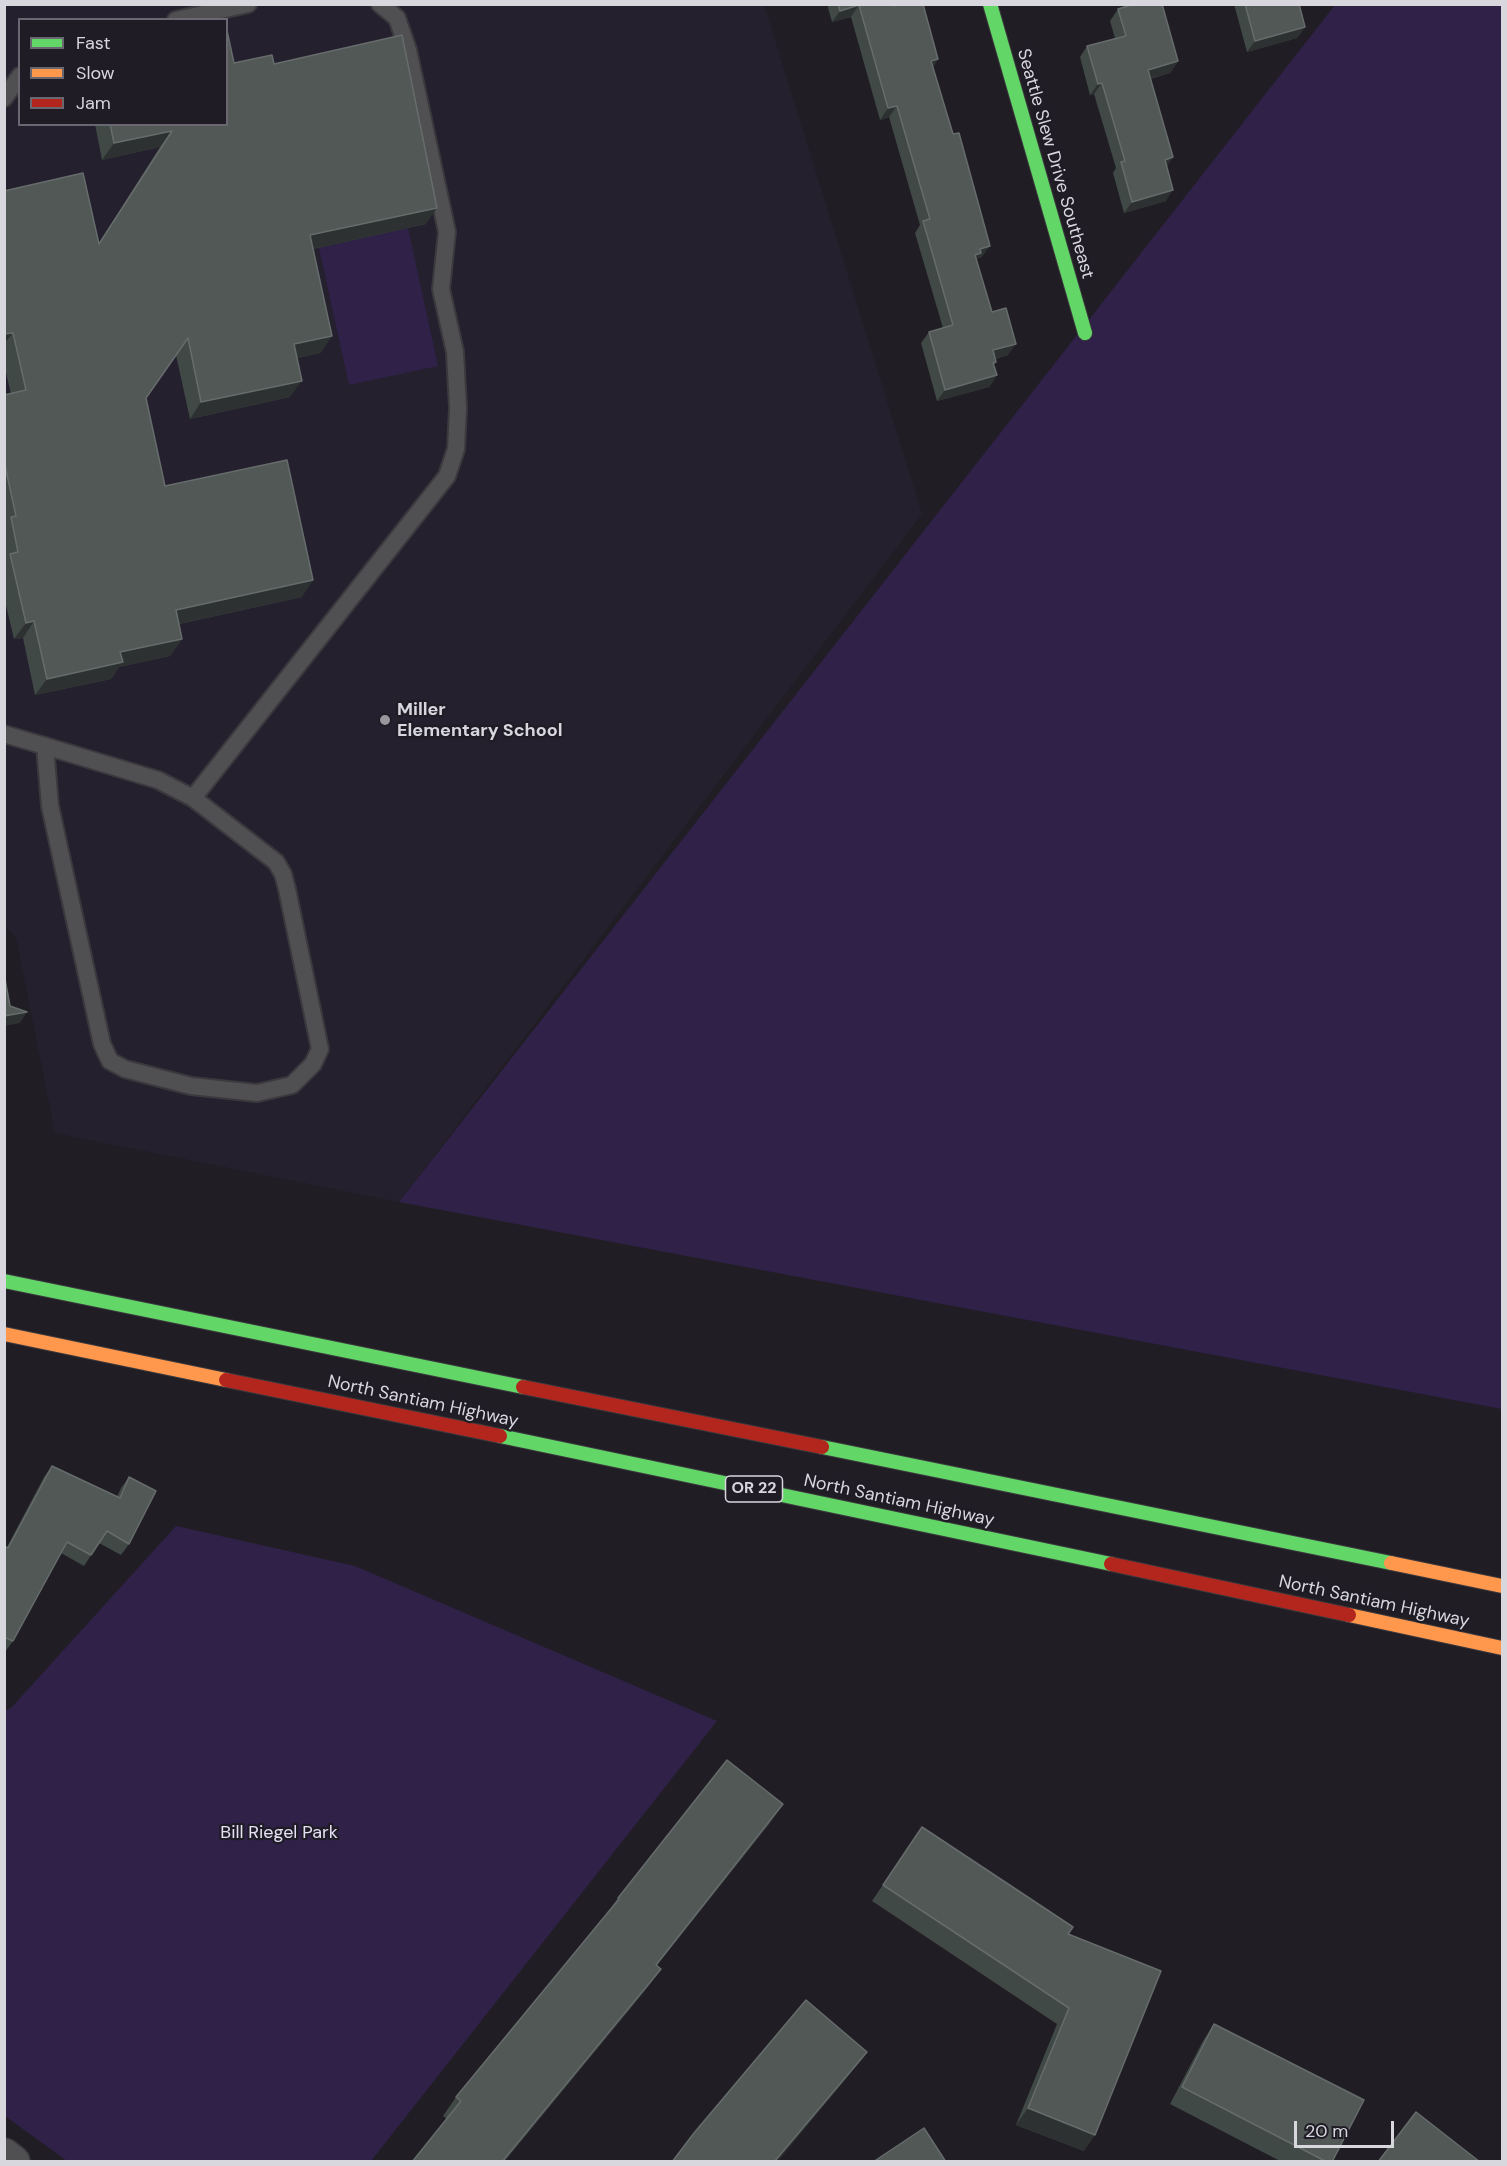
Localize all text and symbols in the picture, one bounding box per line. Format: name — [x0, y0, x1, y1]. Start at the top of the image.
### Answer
legend — [18, 18, 228, 126]
text: Fast — [76, 31, 111, 55]
street label: Seattle Slew Drive Southeast — [1012, 47, 1098, 281]
text: Slow — [76, 61, 115, 85]
text: Jam — [76, 91, 111, 115]
place label: Miller Elementary School — [397, 699, 563, 742]
marker: Miller Elementary School — [378, 713, 392, 727]
street label: North Santiam Highway — [326, 1371, 520, 1433]
street label: North Santiam Highway — [802, 1470, 996, 1532]
road number: OR 22 — [726, 1476, 783, 1502]
street label: North Santiam Highway — [1277, 1571, 1471, 1633]
park label: Bill Riegel Park — [220, 1822, 338, 1844]
scale bar — [1297, 2109, 1398, 2147]
text: 20 m — [1305, 2119, 1348, 2143]

